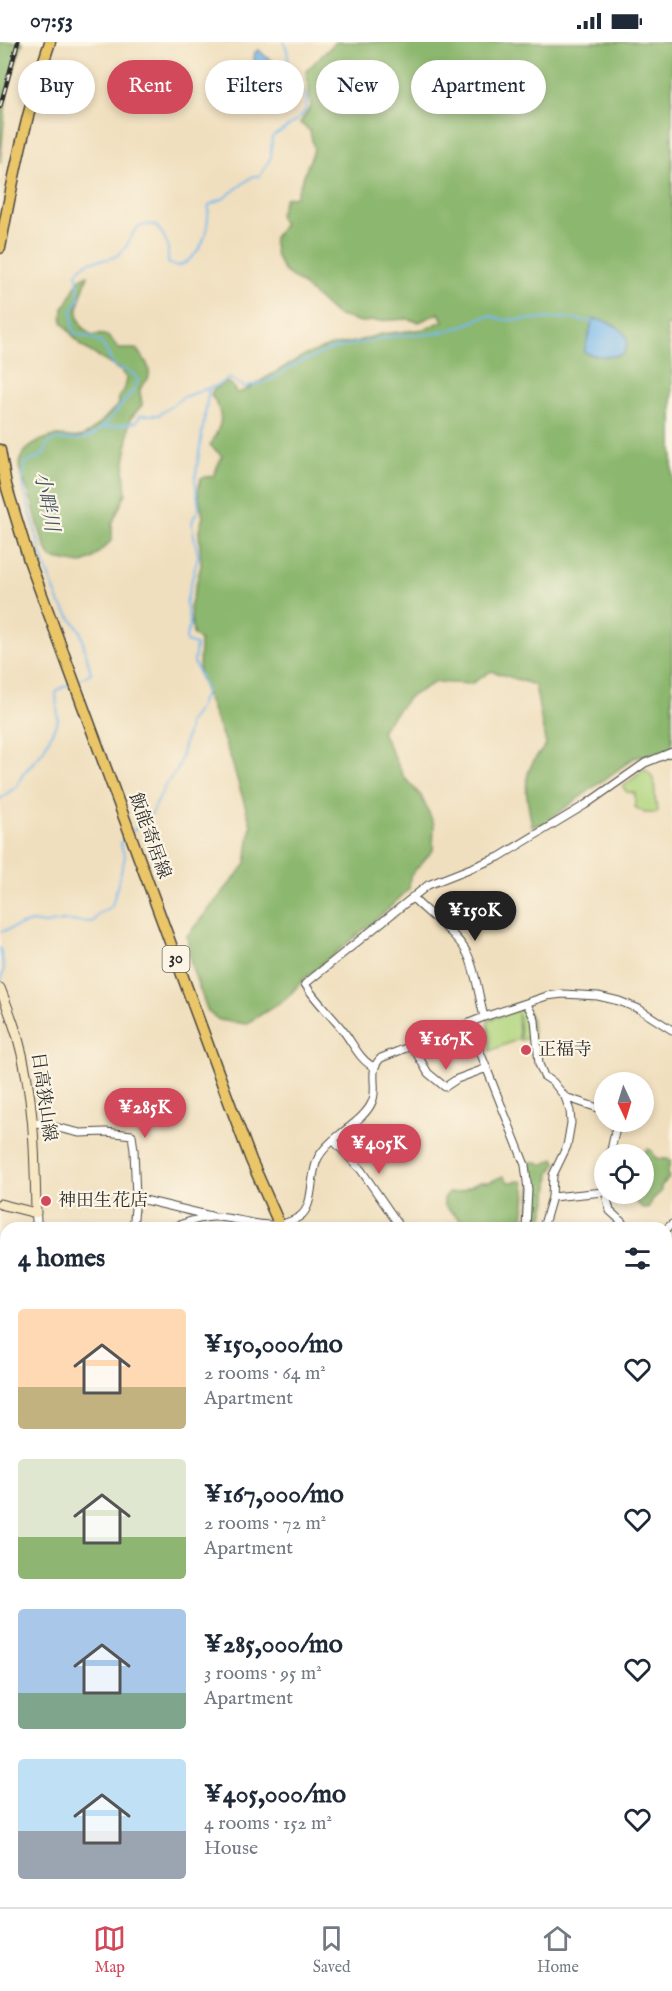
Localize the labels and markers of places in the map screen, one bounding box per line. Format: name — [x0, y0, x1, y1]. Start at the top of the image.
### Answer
pin: ¥150K — [433, 891, 517, 942]
pin: ¥167K — [404, 1020, 488, 1071]
place label: 正福寺 — [538, 1039, 592, 1062]
marker: 正福寺 — [519, 1043, 533, 1057]
pin: ¥285K — [103, 1088, 187, 1139]
pin: ¥405K — [337, 1124, 421, 1175]
place label: 神田生花店 — [58, 1190, 148, 1213]
marker: 神田生花店 — [39, 1194, 53, 1208]

